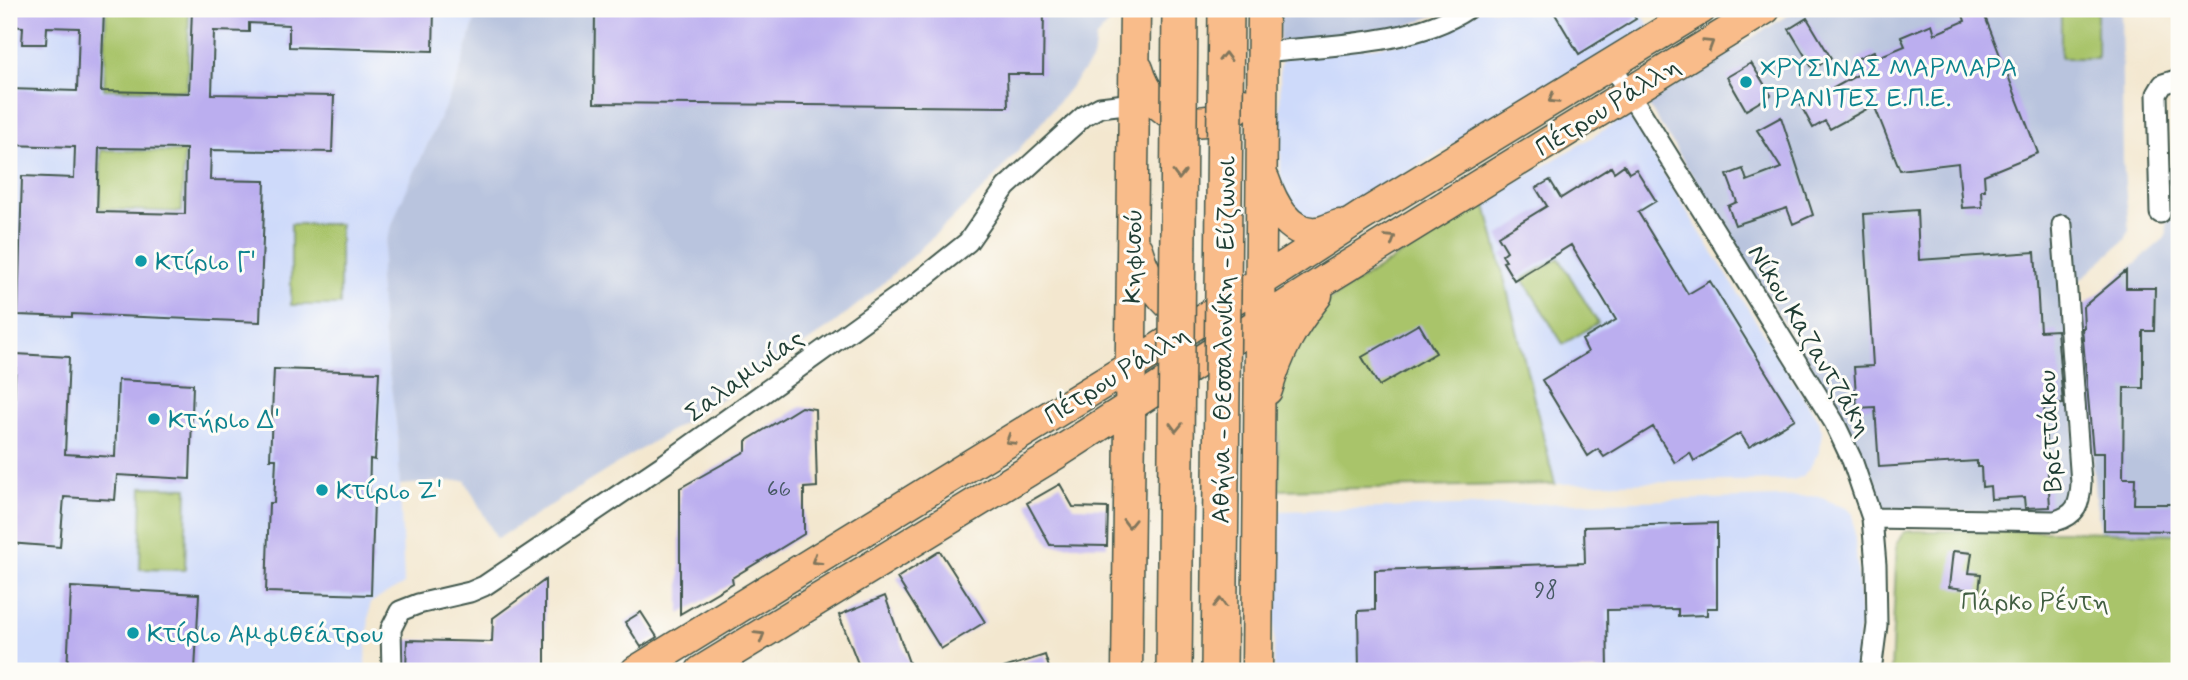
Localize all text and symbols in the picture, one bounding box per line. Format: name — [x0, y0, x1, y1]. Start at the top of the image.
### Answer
one-way arrow — [1701, 39, 1714, 52]
street label: Πέτρου Ράλλη — [1529, 50, 1687, 166]
one-way arrow — [1217, 51, 1233, 62]
place label: ΧΡΥΣΙΝΑΣ ΜΑΡΜΑΡΑ ΓΡΑΝΙΤΕΣ Ε.Π.Ε. — [1760, 52, 2018, 116]
marker: ΧΡΥΣΙΝΑΣ ΜΑΡΜΑΡΑ ΓΡΑΝΙΤΕΣ Ε.Π.Ε. — [1738, 74, 1754, 90]
one-way arrow — [1547, 91, 1560, 104]
street label: Αθήνα - Θεσσαλονίκη - Εύζωνοι — [1205, 155, 1245, 524]
one-way arrow — [1171, 170, 1186, 181]
street label: Κηφισού — [1116, 208, 1152, 304]
one-way arrow — [1384, 235, 1397, 248]
street label: Νίκου Καζαντζάκη — [1739, 239, 1880, 443]
place label: Κτίριο Γ' — [155, 246, 256, 280]
marker: Κτίριο Γ' — [133, 253, 149, 269]
street label: Πέτρου Ράλλη — [1038, 318, 1196, 434]
street label: Σαλαμινίας — [679, 322, 811, 431]
street label: Βρεττάκου — [2031, 369, 2071, 493]
place label: Κτήριο Δ' — [168, 404, 280, 438]
marker: Κτήριο Δ' — [146, 411, 162, 427]
one-way arrow — [1168, 422, 1184, 433]
one-way arrow — [1005, 432, 1018, 445]
place label: Κτίριο Ζ' — [336, 475, 442, 509]
house number: 66 — [767, 475, 791, 505]
marker: Κτίριο Ζ' — [314, 482, 330, 498]
one-way arrow — [1121, 518, 1137, 529]
one-way arrow — [811, 551, 824, 564]
house number: 98 — [1534, 576, 1558, 606]
park label: Πάρκο Ρέντη — [1961, 586, 2109, 620]
one-way arrow — [1212, 597, 1228, 608]
place label: Κτίριο Αμφιθεάτρου — [147, 618, 383, 652]
marker: Κτίριο Αμφιθεάτρου — [125, 625, 141, 641]
one-way arrow — [752, 632, 765, 645]

